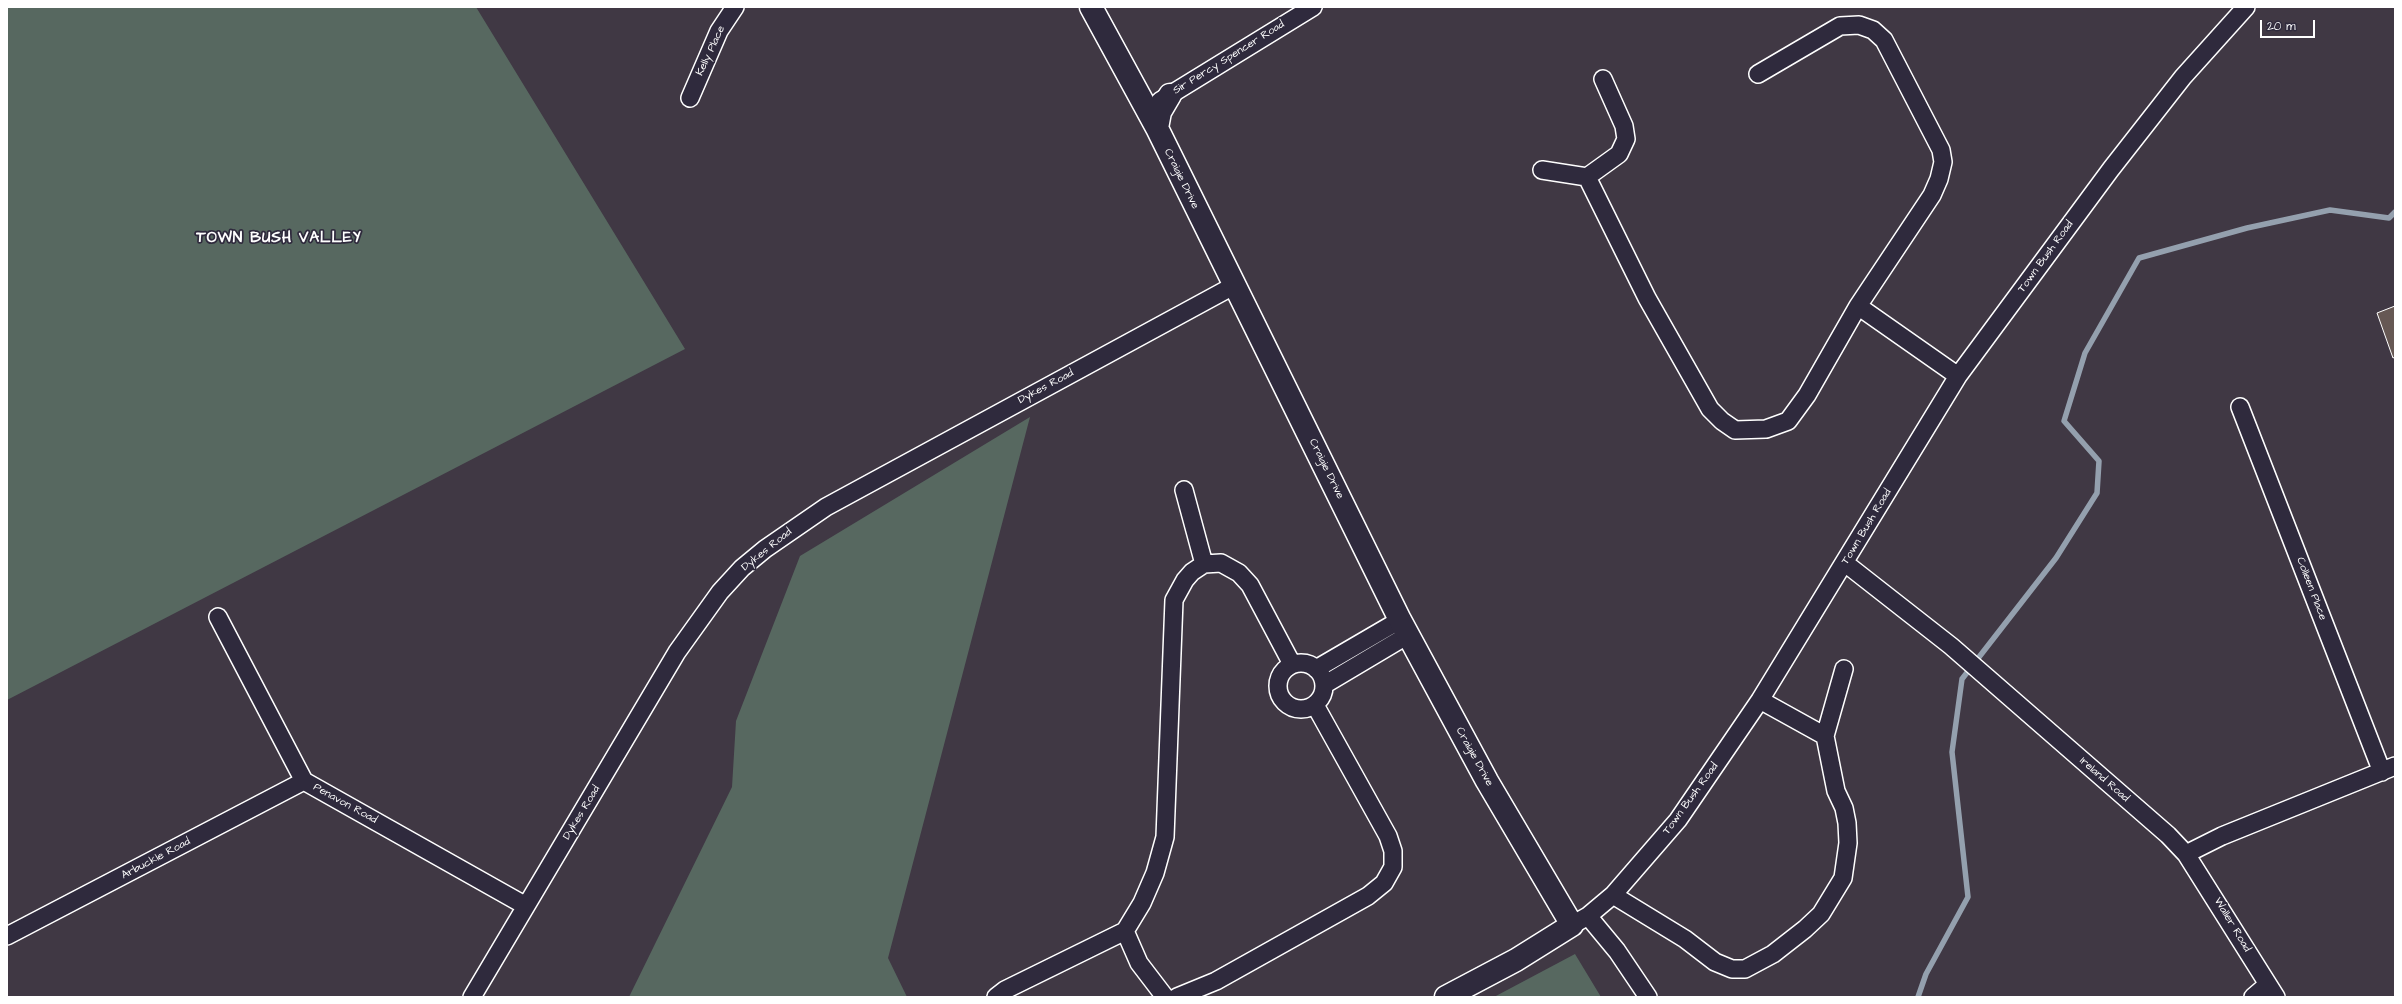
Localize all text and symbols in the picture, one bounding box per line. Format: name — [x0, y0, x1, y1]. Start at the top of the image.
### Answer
scale bar — [2262, 12, 2317, 38]
street label: Sir Percy Spencer Road — [1171, 18, 1287, 98]
text: 20 m — [2267, 18, 2296, 35]
street label: Kelly Place — [694, 24, 728, 78]
street label: Craigie Drive — [1161, 147, 1201, 211]
street label: Town Bush Road — [2015, 218, 2077, 296]
district label: TOWN BUSH VALLEY — [196, 230, 362, 248]
street label: Dykes Road — [1016, 367, 1076, 407]
street label: Craigie Drive — [1306, 437, 1346, 501]
street label: Town Bush Road — [1839, 487, 1895, 567]
street label: Dykes Road — [739, 526, 795, 574]
street label: Colleen Place — [2293, 556, 2329, 622]
street label: Craigie Drive — [1452, 725, 1496, 789]
street label: Ireland Road — [2076, 755, 2132, 805]
street label: Town Bush Road — [1660, 760, 1722, 838]
street label: Penavon Road — [311, 781, 379, 827]
street label: Dykes Road — [561, 783, 603, 843]
street label: Arbuckle Road — [119, 835, 193, 883]
street label: Waller Road — [2211, 895, 2253, 955]

